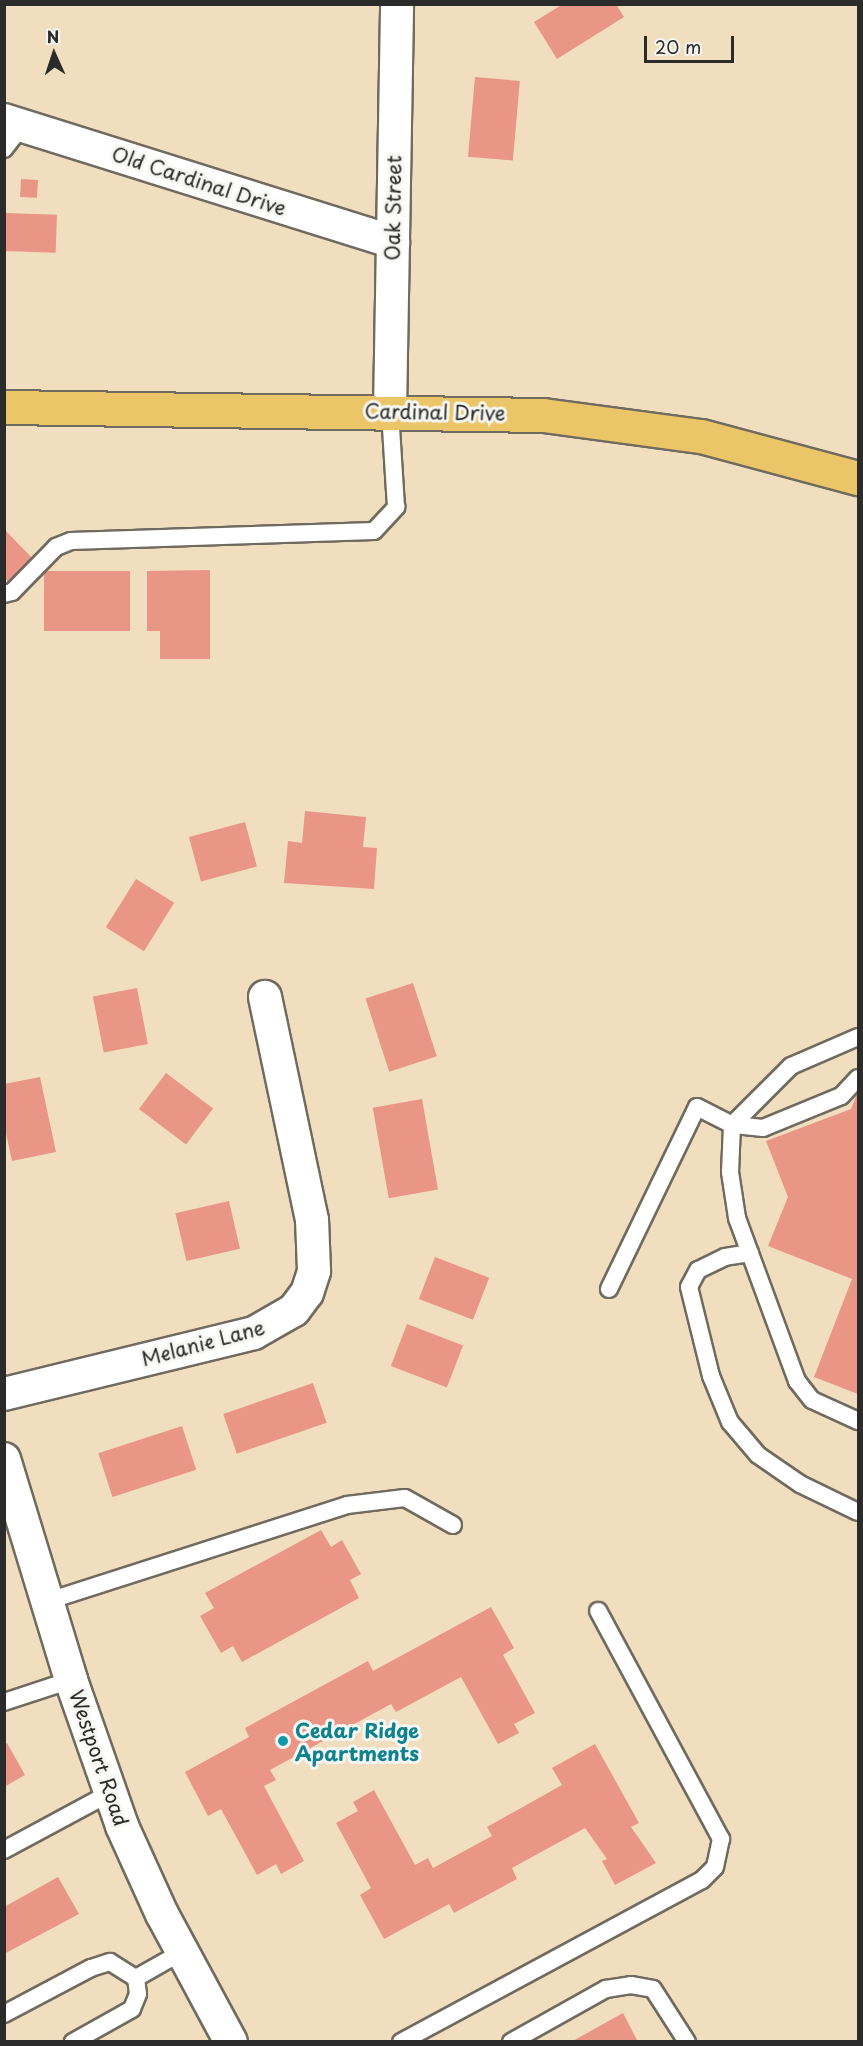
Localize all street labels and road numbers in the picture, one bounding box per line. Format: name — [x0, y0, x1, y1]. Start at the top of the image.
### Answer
street label: Old Cardinal Drive — [109, 142, 289, 220]
street label: Oak Street — [380, 154, 406, 262]
street label: Cardinal Drive — [365, 399, 505, 425]
street label: Melanie Lane — [138, 1315, 268, 1371]
street label: Westport Road — [65, 1687, 133, 1829]

